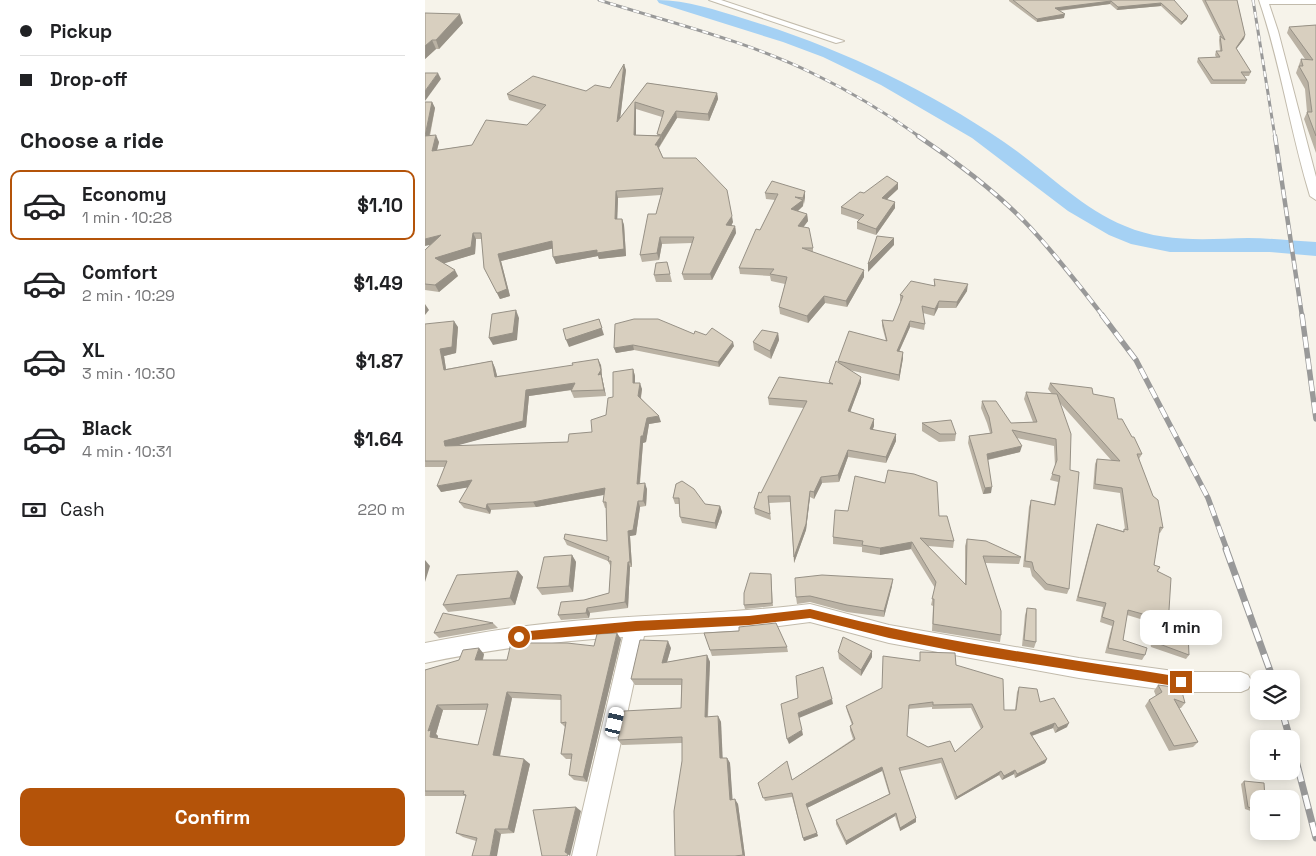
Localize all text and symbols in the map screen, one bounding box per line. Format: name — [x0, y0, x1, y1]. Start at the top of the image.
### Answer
text: Pickup — [50, 19, 112, 44]
text: Drop-off — [50, 67, 128, 92]
text: Choose a ride — [20, 126, 164, 154]
text: Economy — [82, 182, 166, 207]
icon: car — [22, 183, 67, 228]
text: $1.10 — [357, 193, 403, 218]
text: 1 min · 10:28 — [82, 207, 172, 228]
text: Comfort — [82, 260, 158, 285]
icon: car — [22, 261, 67, 306]
text: $1.49 — [353, 271, 403, 296]
text: 2 min · 10:29 — [82, 285, 175, 306]
text: XL — [82, 338, 105, 363]
icon: car — [22, 339, 67, 384]
text: $1.87 — [355, 349, 403, 374]
text: 3 min · 10:30 — [82, 363, 175, 384]
text: Black — [82, 416, 132, 441]
icon: car — [22, 417, 67, 462]
text: $1.64 — [354, 427, 403, 452]
text: 4 min · 10:31 — [82, 441, 172, 462]
icon: cash — [20, 496, 48, 524]
text: Cash — [60, 497, 105, 522]
text: 220 m — [358, 499, 405, 520]
callout: 1 min — [1140, 610, 1222, 644]
text: 1 min — [1161, 617, 1201, 638]
route start — [508, 626, 530, 648]
map controls — [1250, 670, 1300, 840]
button: layers — [1250, 670, 1300, 720]
route end — [1170, 671, 1192, 693]
car — [604, 706, 625, 738]
button: + — [1250, 730, 1300, 780]
button: Confirm — [20, 788, 405, 846]
button: − — [1250, 790, 1300, 840]

